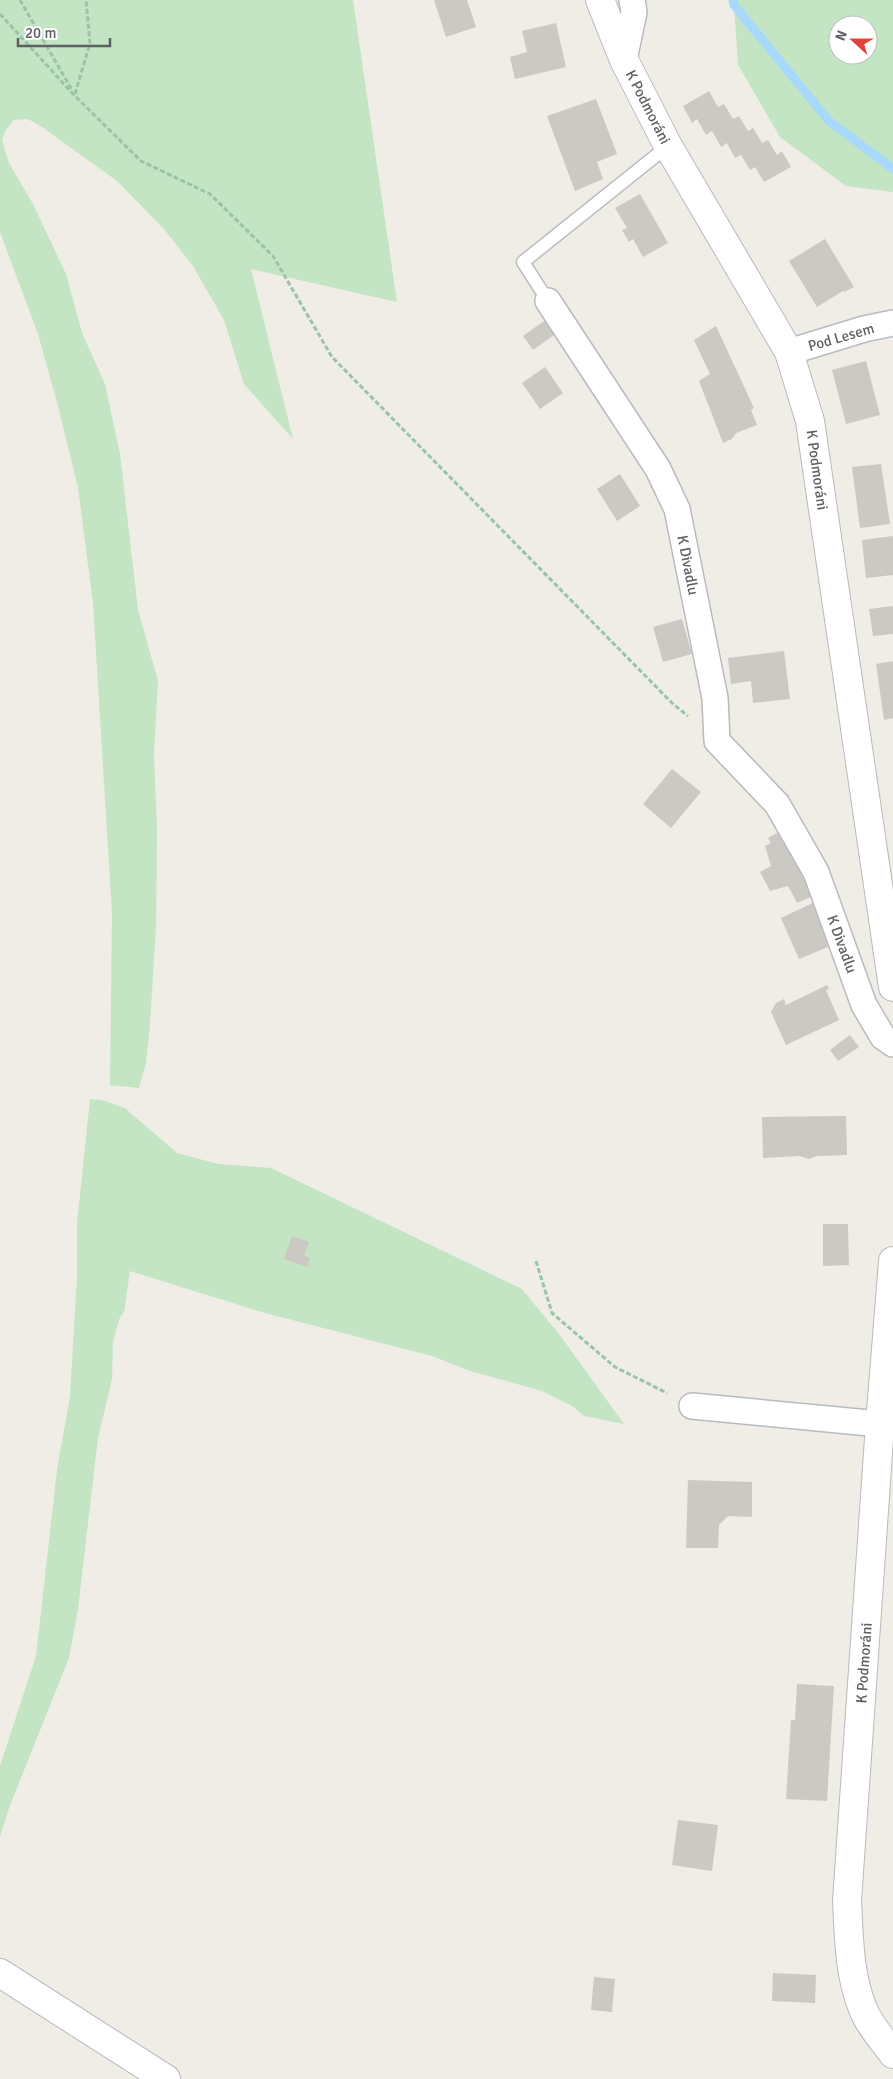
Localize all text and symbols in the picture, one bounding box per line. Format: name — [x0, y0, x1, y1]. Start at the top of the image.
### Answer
scale bar — [18, 15, 110, 47]
north arrow — [828, 15, 878, 65]
text: 20 m — [25, 24, 56, 42]
text: N — [832, 28, 851, 43]
street label: K Podmoráni — [622, 67, 674, 147]
street label: Pod Lesem — [806, 319, 876, 355]
street label: K Podmoráni — [802, 429, 832, 511]
street label: K Divadlu — [673, 534, 703, 596]
street label: K Divadlu — [823, 912, 861, 976]
street label: K Podmoráni — [852, 1622, 876, 1704]

